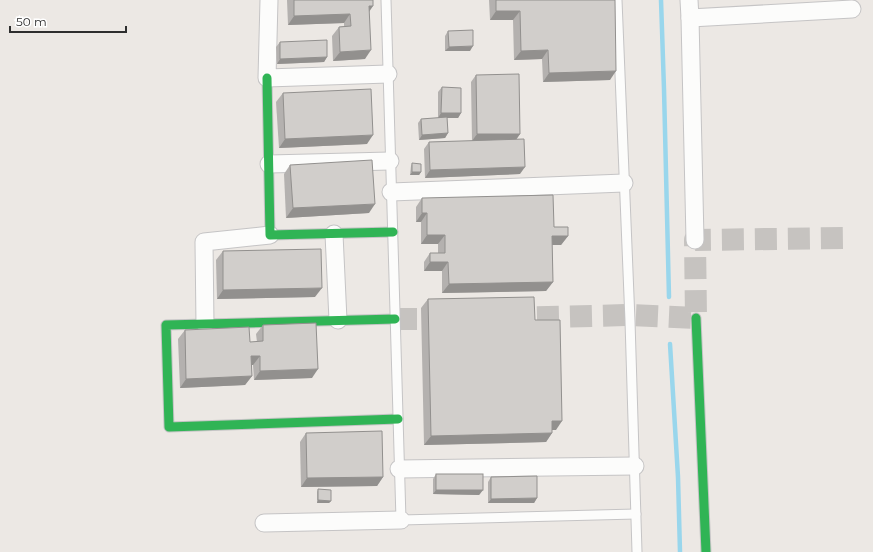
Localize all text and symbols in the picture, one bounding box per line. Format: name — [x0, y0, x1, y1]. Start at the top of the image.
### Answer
scale bar — [10, 8, 126, 34]
text: 50 m — [16, 14, 47, 29]

